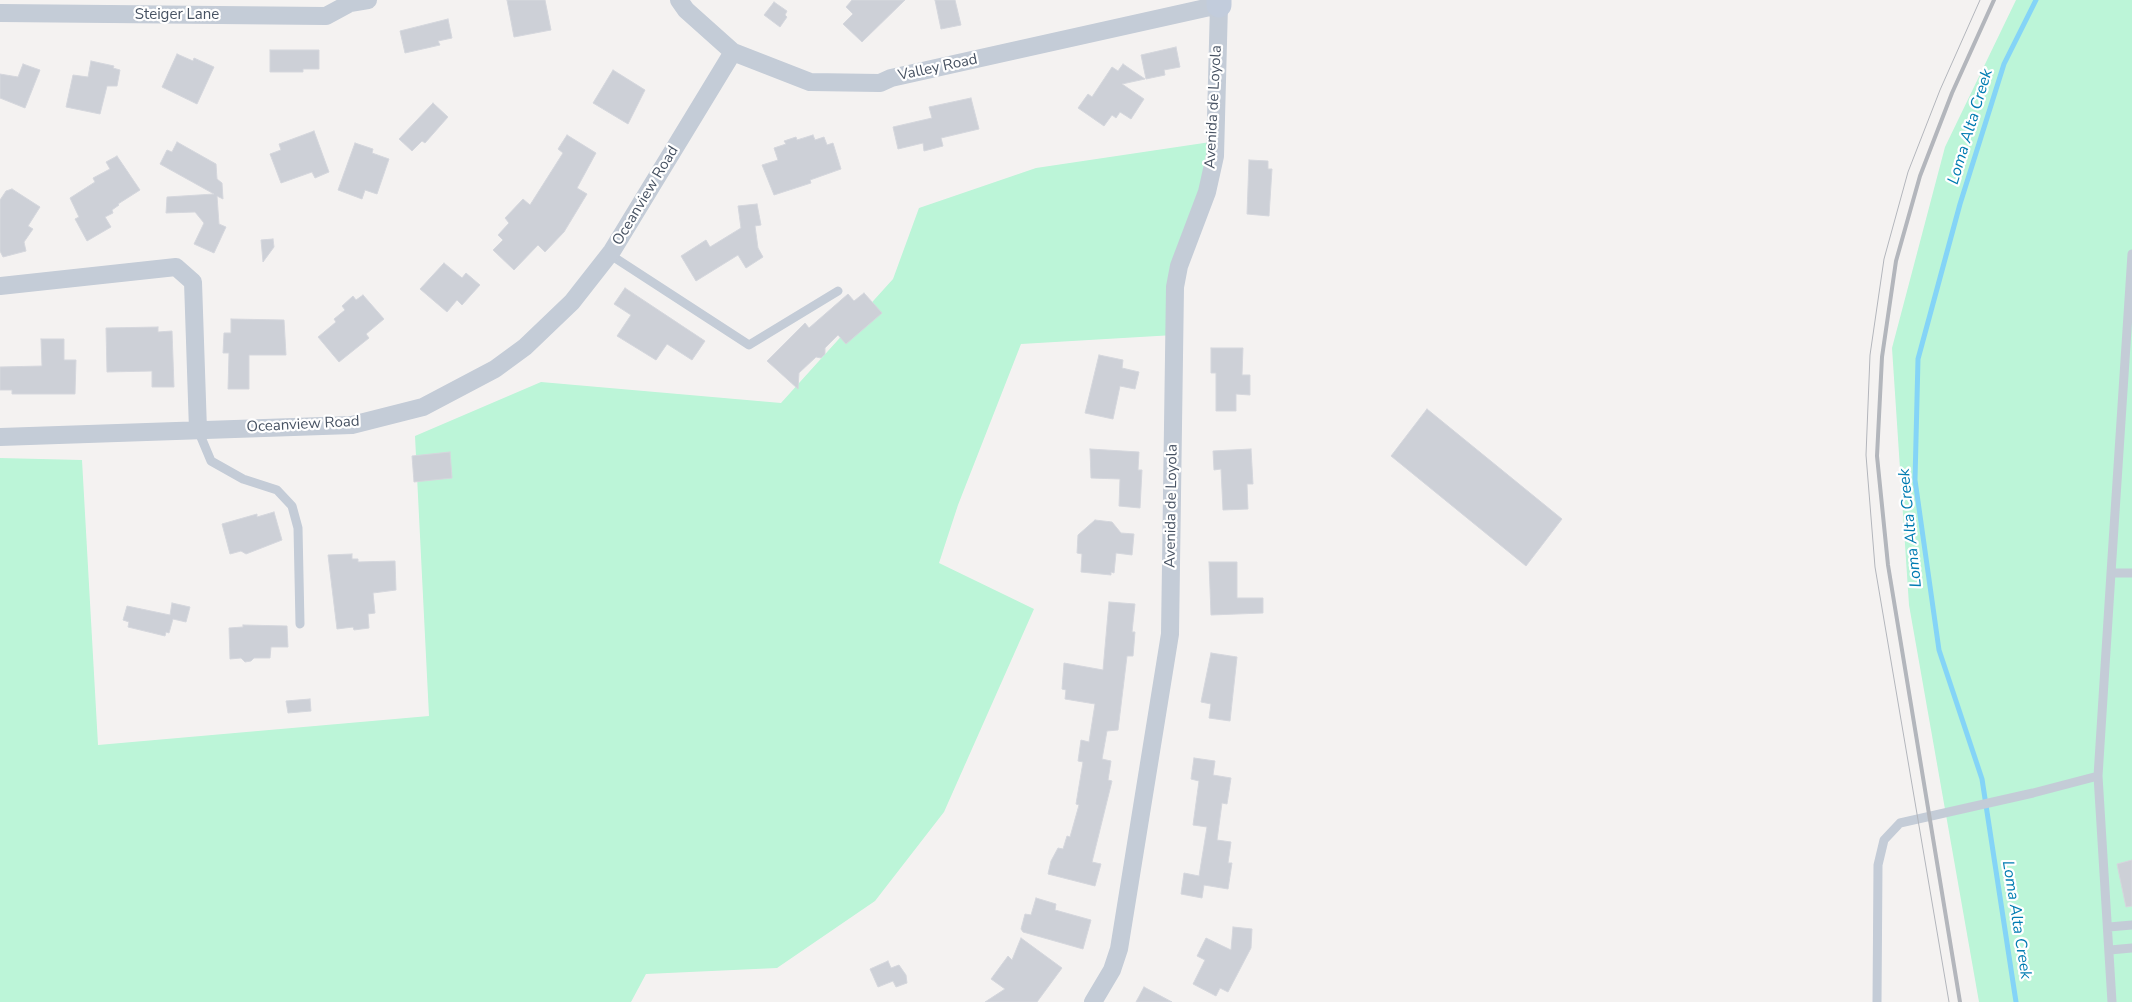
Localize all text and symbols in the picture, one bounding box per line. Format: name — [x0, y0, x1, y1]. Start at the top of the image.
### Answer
street label: Steiger Lane — [135, 6, 219, 24]
street label: Avenida de Loyola — [1202, 45, 1226, 169]
street label: Valley Road — [897, 51, 979, 85]
water label: Loma Alta Creek — [1944, 67, 1998, 187]
street label: Oceanview Road — [609, 143, 683, 249]
street label: Oceanview Road — [246, 413, 360, 437]
street label: Avenida de Loyola — [1162, 444, 1182, 568]
water label: Loma Alta Creek — [1895, 467, 1927, 589]
water label: Loma Alta Creek — [1997, 859, 2035, 981]

